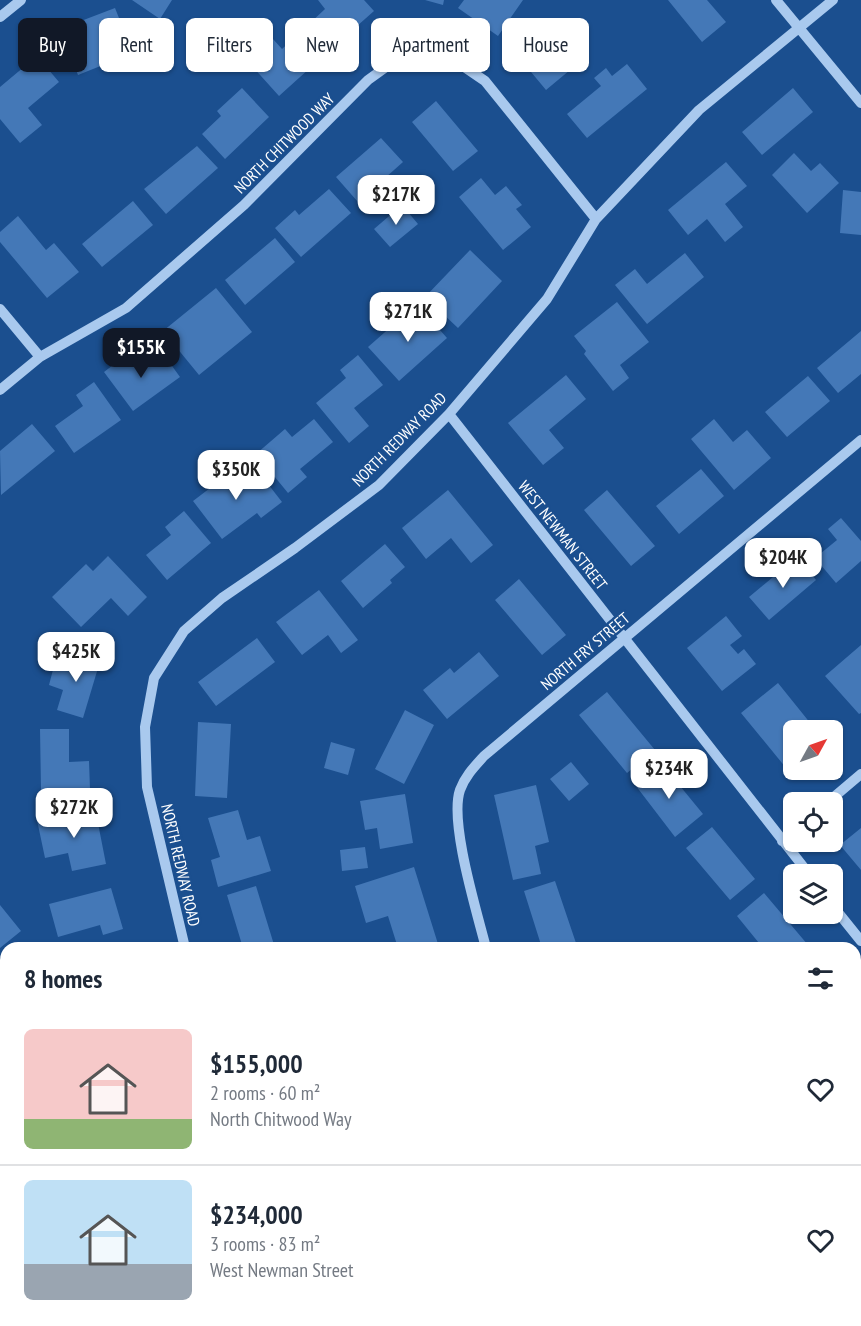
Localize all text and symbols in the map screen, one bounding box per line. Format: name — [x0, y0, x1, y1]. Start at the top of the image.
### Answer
chip: Buy — [18, 18, 87, 72]
chip: Rent — [99, 18, 174, 72]
chip: Filters — [186, 18, 273, 72]
chip: New — [285, 18, 359, 72]
chip: Apartment — [371, 18, 490, 72]
chip: House — [502, 18, 589, 72]
street label: NORTH CHITWOOD WAY — [230, 88, 339, 197]
pin: $217K — [354, 175, 438, 226]
text: $217K — [372, 181, 420, 207]
pin: $271K — [366, 292, 450, 343]
text: $271K — [384, 298, 432, 324]
pin: $155K — [99, 328, 183, 379]
text: $155K — [117, 334, 165, 360]
street label: NORTH REDWAY ROAD — [348, 388, 450, 490]
pin: $350K — [194, 450, 278, 501]
text: $350K — [212, 456, 260, 482]
street label: WEST NEWMAN STREET — [514, 476, 612, 594]
pin: $204K — [741, 538, 825, 589]
text: $204K — [759, 544, 807, 570]
street label: NORTH FRY STREET — [536, 608, 634, 694]
pin: $425K — [34, 632, 118, 683]
text: $425K — [52, 638, 100, 664]
north arrow — [783, 720, 843, 780]
map controls — [783, 720, 843, 924]
pin: $234K — [627, 749, 711, 800]
text: $234K — [645, 755, 693, 781]
pin: $272K — [32, 788, 116, 839]
button: locate — [783, 792, 843, 852]
text: $272K — [50, 794, 98, 820]
street label: NORTH REDWAY ROAD — [157, 802, 205, 928]
button: layers — [783, 864, 843, 924]
text: 8 homes — [24, 962, 102, 995]
icon: filters — [804, 962, 837, 995]
text: $155,000 — [210, 1047, 303, 1080]
icon: home — [72, 1053, 144, 1125]
icon: heart — [804, 1073, 837, 1106]
text: 2 rooms · 60 m² — [210, 1080, 320, 1106]
text: North Chitwood Way — [210, 1106, 351, 1132]
text: $234,000 — [210, 1198, 303, 1231]
icon: home — [72, 1204, 144, 1276]
icon: heart — [804, 1224, 837, 1257]
text: 3 rooms · 83 m² — [210, 1231, 320, 1257]
text: West Newman Street — [210, 1257, 354, 1283]

